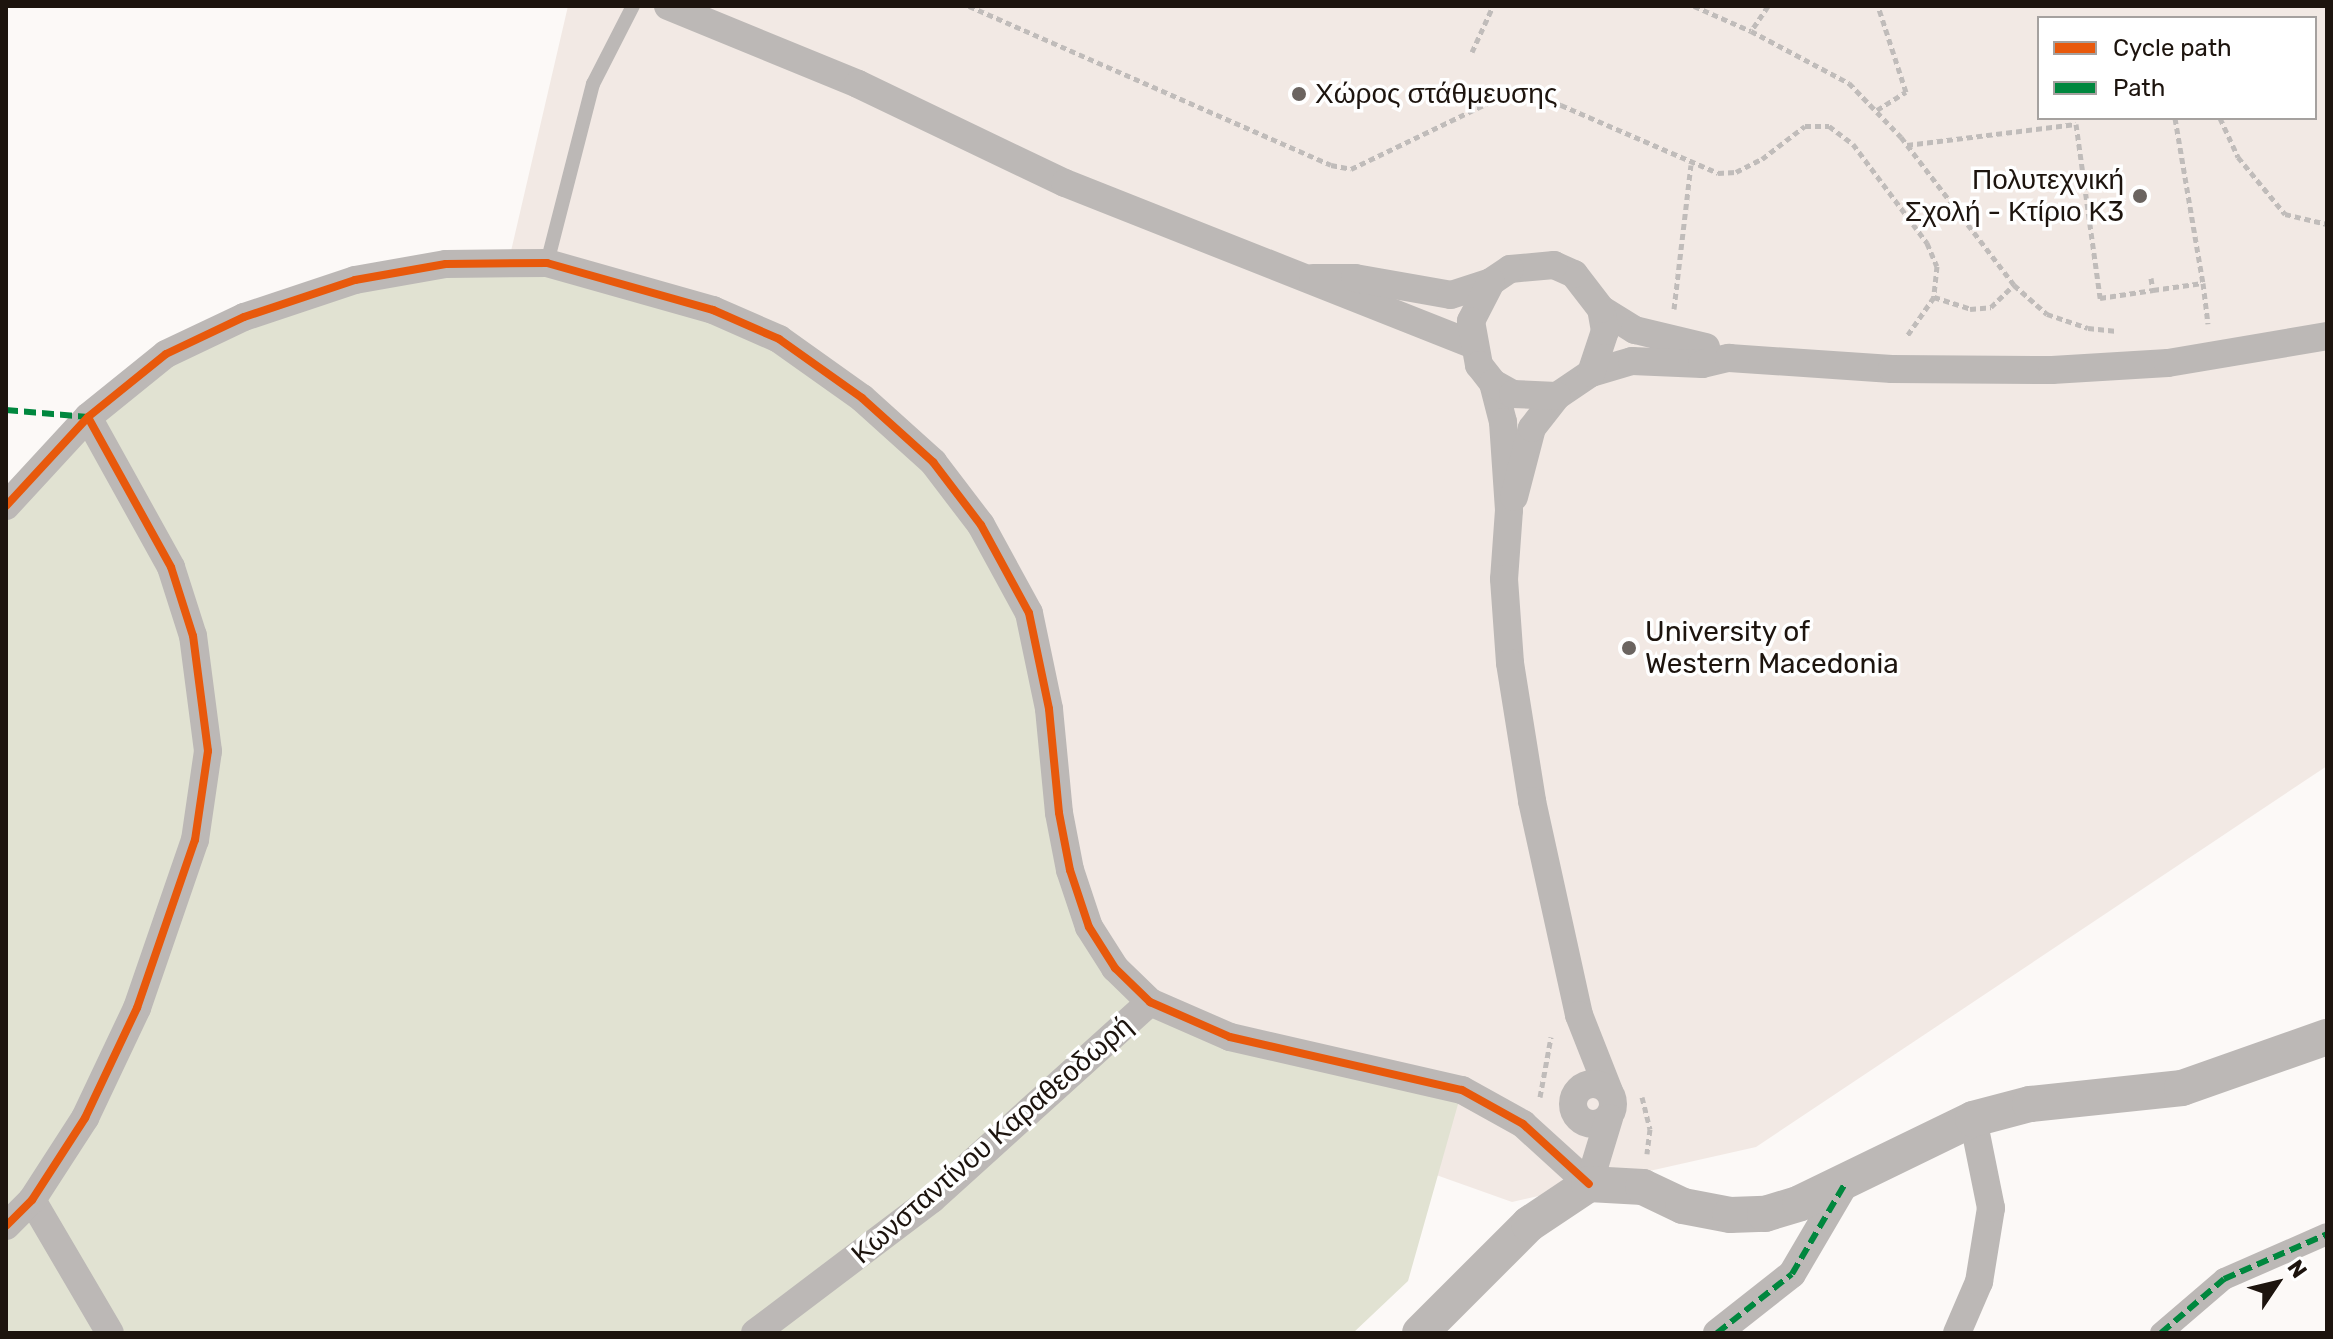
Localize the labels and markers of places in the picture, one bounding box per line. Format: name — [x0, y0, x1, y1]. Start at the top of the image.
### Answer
place label: Χώρος στάθμευσης — [1315, 77, 1557, 111]
marker: Χώρος στάθμευσης — [1290, 85, 1308, 103]
place label: Πολυτεχνική Σχολή - Κτίριο Κ3 — [1905, 163, 2124, 229]
marker: Πολυτεχνική Σχολή - Κτίριο Κ3 — [2131, 187, 2149, 205]
place label: University of Western Macedonia — [1645, 615, 1899, 681]
marker: University of Western Macedonia — [1620, 639, 1638, 657]

